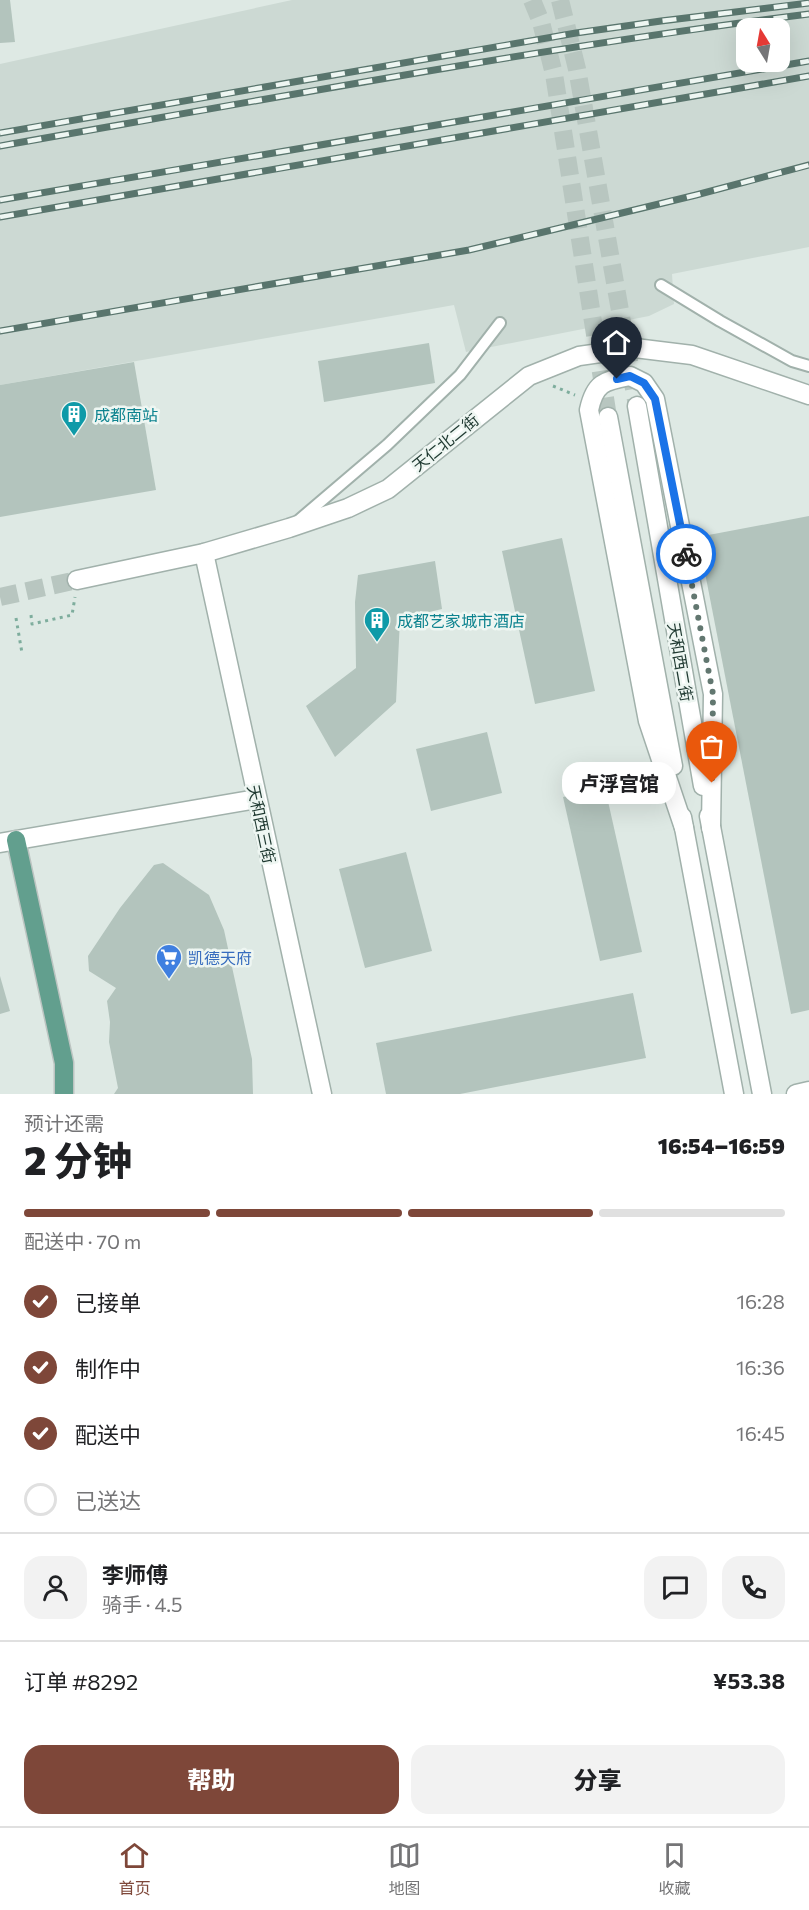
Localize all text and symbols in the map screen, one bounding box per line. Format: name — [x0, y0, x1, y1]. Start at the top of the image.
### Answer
north arrow — [736, 18, 790, 72]
map controls — [736, 18, 790, 72]
pin — [591, 317, 642, 379]
icon: home — [600, 326, 633, 359]
building icon: 成都南站 — [59, 399, 89, 437]
place label: 成都南站 — [94, 405, 158, 424]
street label: 天仁北二街 — [408, 409, 482, 475]
courier — [656, 524, 716, 584]
icon: bike — [670, 538, 703, 571]
building icon: 成都艺家城市酒店 — [362, 605, 392, 643]
place label: 成都艺家城市酒店 — [397, 611, 525, 630]
street label: 天和西二街 — [665, 621, 697, 703]
pin — [686, 721, 737, 783]
icon: bag — [695, 730, 728, 763]
callout: 卢浮宫馆 — [562, 762, 676, 804]
text: 卢浮宫馆 — [579, 771, 659, 795]
street label: 天和西三街 — [244, 783, 280, 865]
supermarket icon: 凯德天府 — [154, 942, 184, 980]
place label: 凯德天府 — [188, 948, 252, 967]
text: 预计还需 — [24, 1111, 104, 1135]
text: 16:54–16:59 — [658, 1132, 785, 1159]
text: 2 分钟 — [24, 1135, 132, 1183]
text: 配送中 · 70 m — [24, 1229, 141, 1253]
icon: check — [24, 1285, 57, 1318]
text: 已接单 — [75, 1289, 141, 1316]
text: 16:28 — [736, 1289, 785, 1313]
icon: check — [24, 1351, 57, 1384]
text: 制作中 — [75, 1355, 141, 1382]
text: 16:36 — [736, 1355, 785, 1379]
icon: check — [24, 1417, 57, 1450]
text: 配送中 — [75, 1421, 141, 1448]
text: 16:45 — [736, 1421, 785, 1445]
text: 已送达 — [75, 1487, 141, 1514]
button: person — [24, 1556, 87, 1619]
button: chat — [644, 1556, 707, 1619]
button: phone — [722, 1556, 785, 1619]
text: 李师傅 — [102, 1561, 168, 1588]
text: 骑手 · 4.5 — [102, 1592, 182, 1616]
text: ¥53.38 — [713, 1667, 785, 1694]
text: 订单 #8292 — [24, 1668, 138, 1695]
button: 帮助 — [24, 1745, 399, 1814]
button: 分享 — [411, 1745, 785, 1814]
tab: 首页 — [118, 1839, 151, 1899]
tab: 地图 — [388, 1839, 421, 1899]
tab: 收藏 — [658, 1839, 691, 1899]

